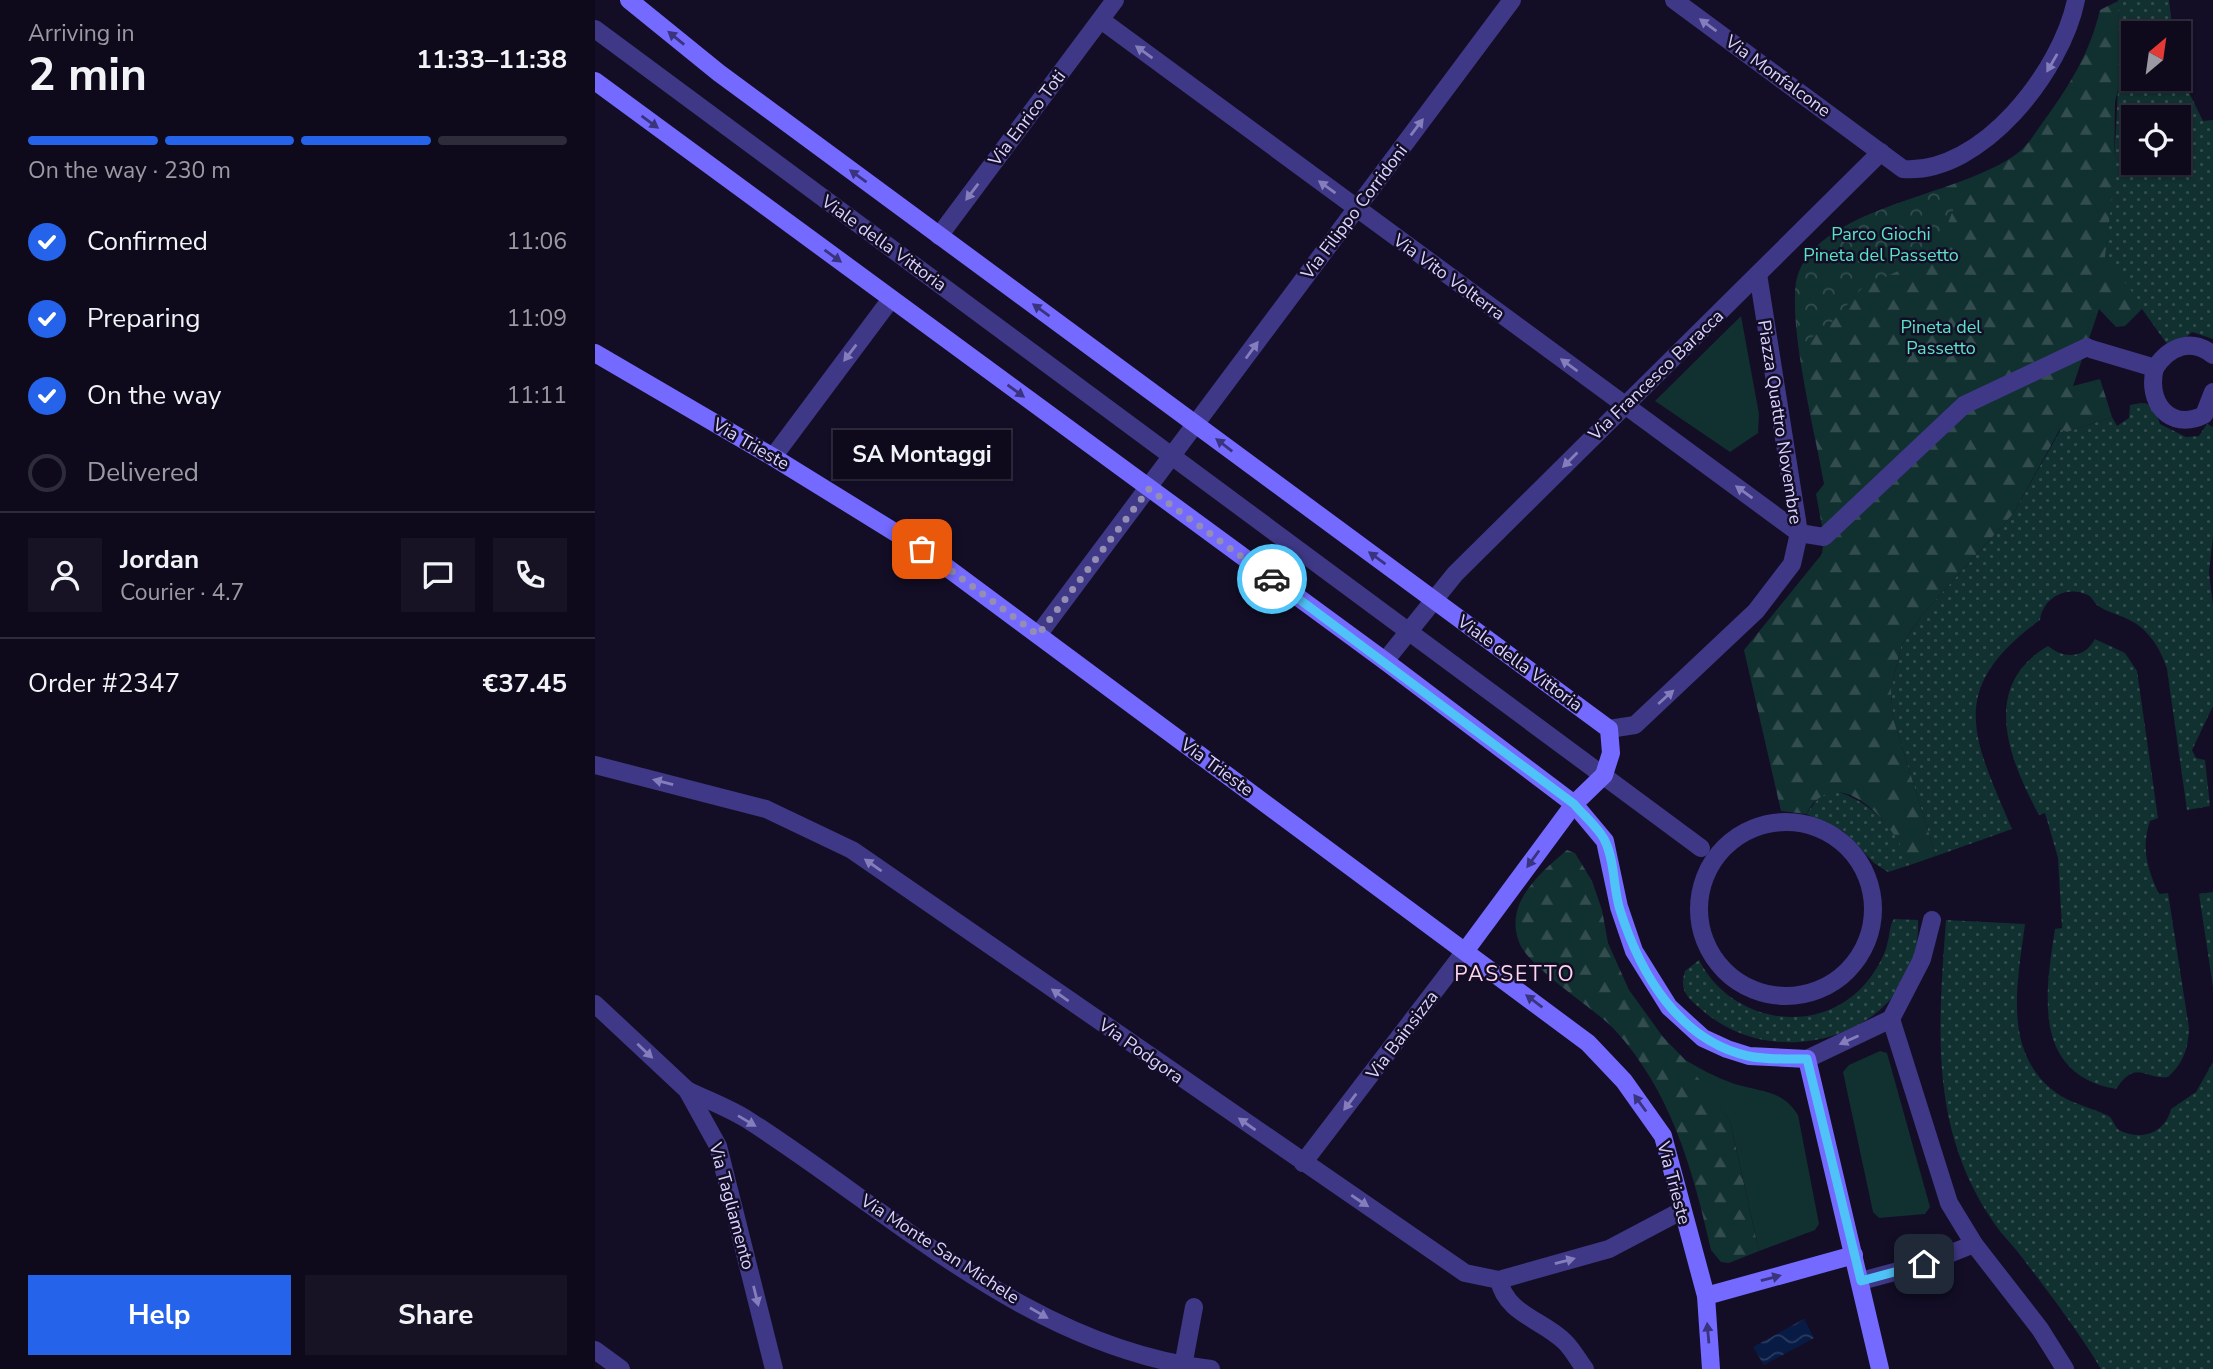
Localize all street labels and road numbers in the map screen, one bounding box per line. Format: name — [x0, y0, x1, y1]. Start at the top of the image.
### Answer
street label: Via Monfalcone — [1720, 29, 1836, 122]
street label: Via Enrico Toti — [982, 65, 1071, 172]
street label: Via Filippo Corridoni — [1295, 140, 1413, 285]
street label: Viale della Vittoria — [816, 189, 952, 297]
street label: Via Vito Volterra — [1387, 228, 1510, 326]
street label: Via Francesco Baracca — [1582, 304, 1729, 447]
street label: Piazza Quattro Novembre — [1752, 318, 1808, 526]
street label: Via Trieste — [707, 412, 794, 476]
street label: Viale della Vittoria — [1452, 609, 1588, 717]
street label: Via Trieste — [1175, 732, 1258, 802]
street label: Via Bainsizza — [1360, 986, 1443, 1085]
street label: Via Podgora — [1093, 1012, 1188, 1089]
street label: Via Trieste — [1651, 1138, 1697, 1227]
street label: Via Tagliamento — [703, 1139, 761, 1272]
street label: Via Monte San Michele — [855, 1188, 1024, 1309]

